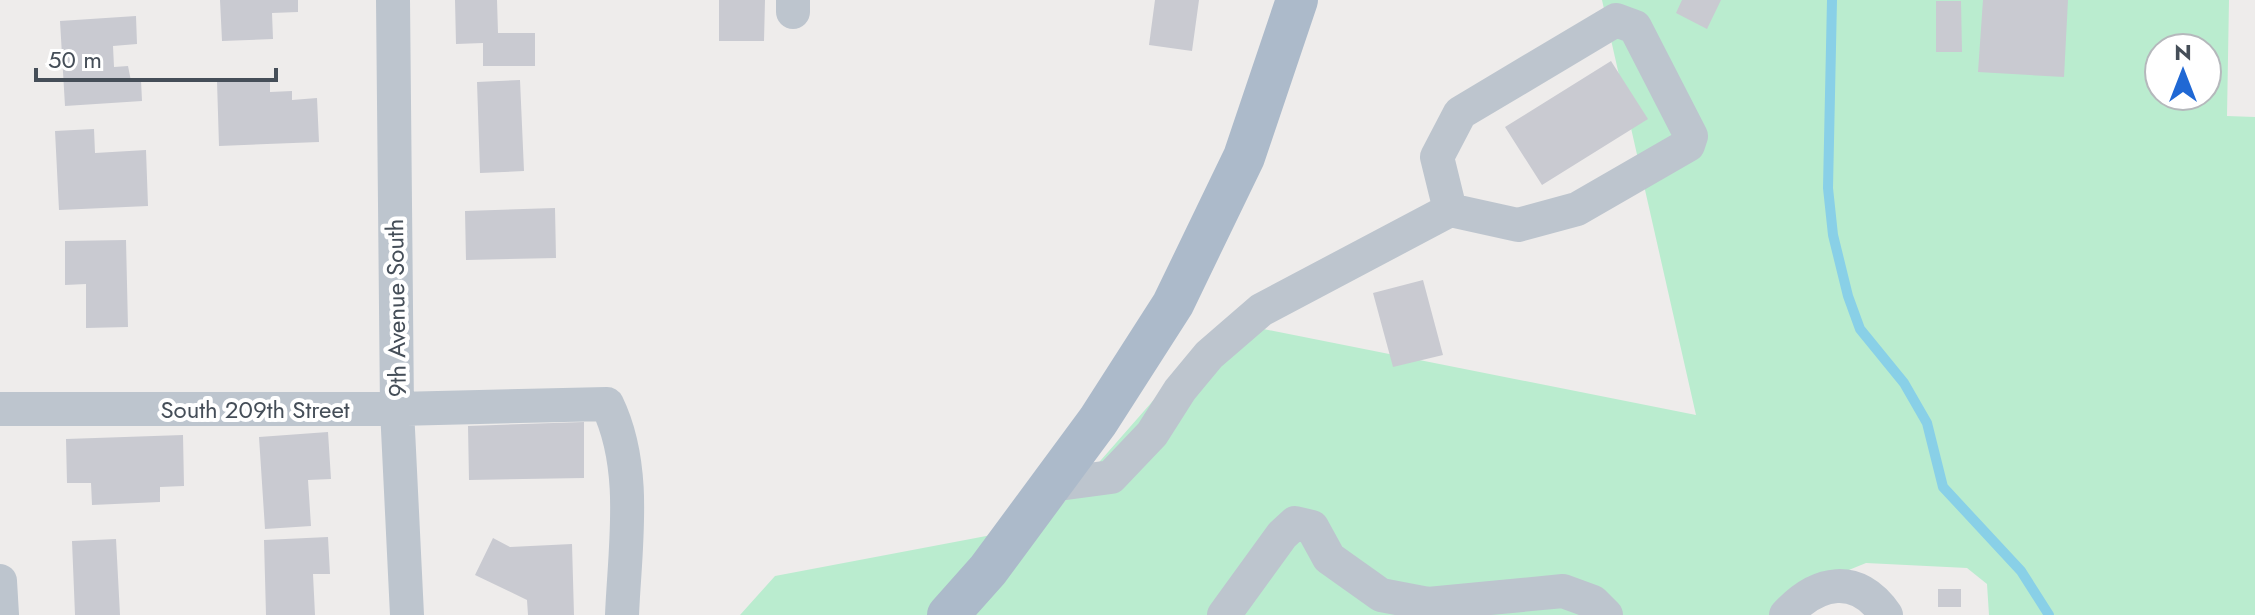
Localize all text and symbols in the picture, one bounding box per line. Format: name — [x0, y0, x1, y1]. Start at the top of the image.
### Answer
scale bar — [36, 32, 276, 82]
north arrow — [2143, 32, 2223, 112]
text: N — [2174, 36, 2192, 68]
text: 50 m — [48, 42, 102, 77]
street label: 9th Avenue South — [377, 218, 415, 398]
street label: South 209th Street — [160, 392, 350, 427]

